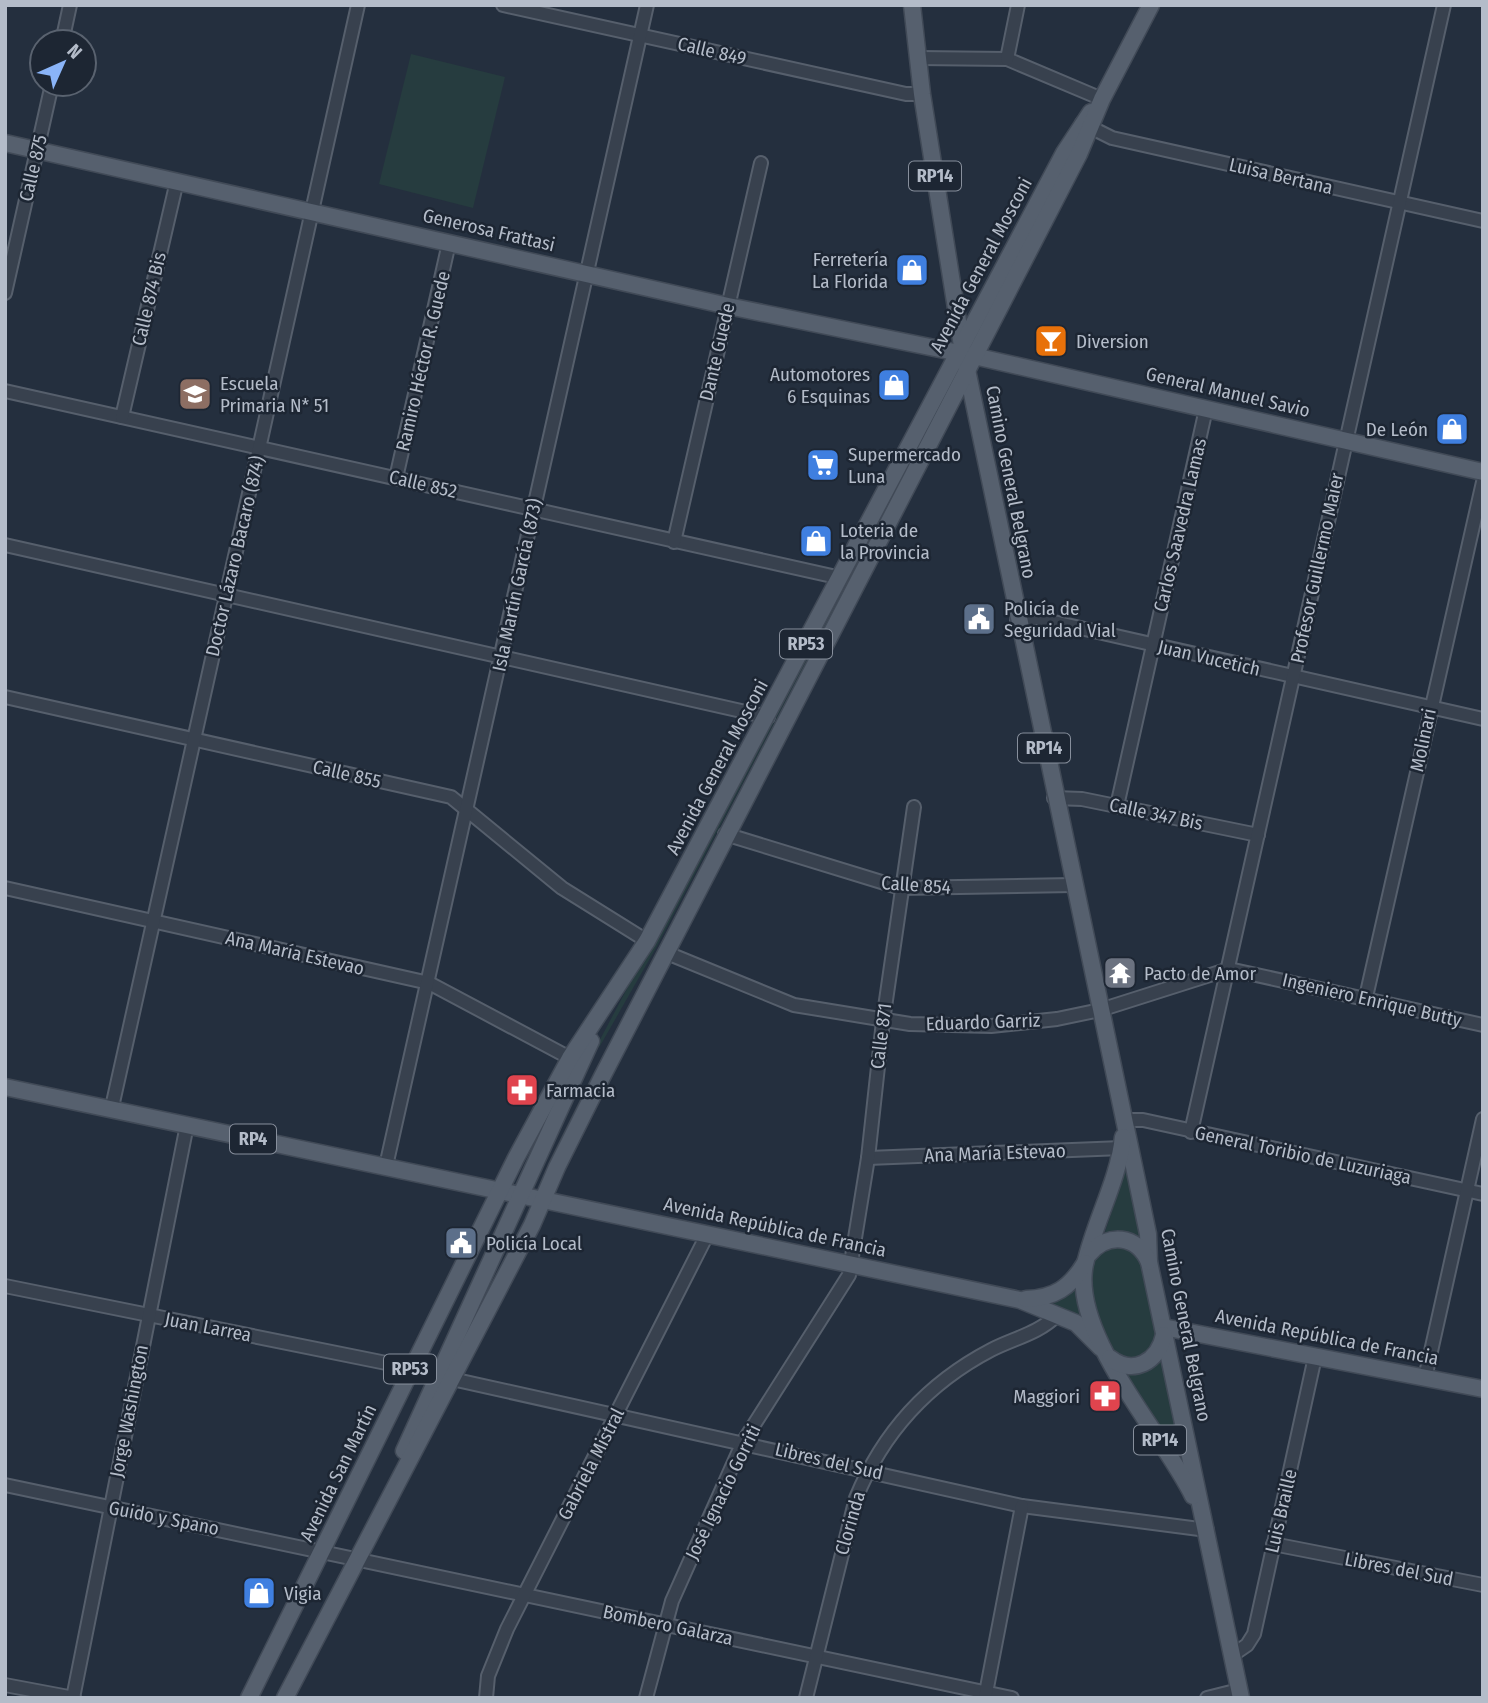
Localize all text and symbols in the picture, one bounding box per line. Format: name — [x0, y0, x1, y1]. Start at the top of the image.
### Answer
north arrow — [28, 28, 98, 98]
street label: Calle 849 — [675, 32, 749, 70]
text: N — [63, 39, 87, 63]
street label: Calle 875 — [14, 132, 52, 204]
street label: Luisa Bertana — [1227, 153, 1335, 199]
road number: RP14 — [909, 162, 961, 190]
street label: Avenida General Mosconi — [925, 173, 1037, 357]
street label: Generosa Frattasi — [421, 204, 557, 256]
place label: Ferretería La Florida — [812, 248, 888, 293]
street label: Calle 874 Bis — [127, 250, 171, 348]
shop icon: Ferretería La Florida — [893, 251, 931, 289]
street label: Ramiro Héctor R. Guede — [391, 269, 455, 453]
street label: Dante Guede — [695, 301, 739, 403]
bar icon: Diversion — [1032, 322, 1070, 360]
place label: Diversion — [1076, 330, 1149, 353]
street label: General Manuel Savio — [1144, 362, 1312, 422]
place label: Automotores 6 Esquinas — [770, 363, 870, 408]
shop icon: Automotores 6 Esquinas — [875, 366, 913, 404]
place label: Escuela Primaria N* 51 — [220, 372, 329, 417]
school or university icon: Escuela Primaria N* 51 — [176, 375, 214, 413]
street label: Camino General Belgrano — [981, 384, 1041, 580]
shop icon: De León — [1433, 410, 1471, 448]
place label: De León — [1366, 418, 1428, 441]
street label: Carlos Saavedra Lamas — [1149, 436, 1211, 614]
place label: Supermercado Luna — [848, 443, 961, 488]
supermarket icon: Supermercado Luna — [804, 446, 842, 484]
street label: Doctor Lázaro Bacaro (874) — [201, 453, 269, 659]
street label: Calle 852 — [387, 465, 459, 503]
street label: Profesor Guillermo Maier — [1286, 470, 1349, 665]
street label: Isla Martín García (873) — [487, 496, 547, 674]
place label: Loteria de la Provincia — [840, 519, 930, 564]
shop icon: Loteria de la Provincia — [797, 522, 835, 560]
place label: Policía de Seguridad Vial — [1004, 597, 1116, 642]
public building icon: Policía de Seguridad Vial — [960, 600, 998, 638]
road number: RP53 — [780, 630, 832, 658]
street label: Juan Vucetich — [1156, 635, 1262, 681]
street label: Avenida General Mosconi — [661, 675, 773, 859]
street label: Molinari — [1405, 706, 1441, 774]
road number: RP14 — [1018, 734, 1070, 762]
street label: Calle 855 — [311, 755, 383, 793]
street label: Calle 347 Bis — [1107, 793, 1205, 835]
street label: Calle 854 — [880, 871, 952, 899]
street label: Ana María Estevao — [223, 926, 367, 980]
temple icon: Pacto de Amor — [1101, 954, 1139, 992]
place label: Pacto de Amor — [1144, 962, 1256, 985]
street label: Ingeniero Enrique Butty — [1280, 968, 1464, 1032]
street label: Calle 871 — [866, 1002, 896, 1070]
street label: Eduardo Garriz — [925, 1008, 1041, 1035]
pharmacy icon: Farmacia — [503, 1071, 541, 1109]
place label: Farmacia — [546, 1079, 615, 1102]
street label: General Toribio de Luzuriaga — [1193, 1121, 1413, 1189]
road number: RP4 — [230, 1124, 276, 1154]
street label: Ana María Estevao — [924, 1139, 1066, 1167]
street label: Avenida República de Francia — [662, 1192, 888, 1262]
public building icon: Policía Local — [442, 1224, 480, 1262]
street label: Camino General Belgrano — [1156, 1227, 1216, 1423]
place label: Policía Local — [486, 1232, 582, 1255]
street label: Avenida República de Francia — [1213, 1304, 1441, 1370]
street label: Juan Larrea — [163, 1307, 253, 1347]
street label: Jorge Washington — [105, 1343, 153, 1479]
road number: RP53 — [384, 1354, 436, 1384]
pharmacy icon: Maggiori — [1086, 1377, 1124, 1415]
place label: Maggiori — [1013, 1385, 1080, 1408]
street label: Avenida San Martín — [295, 1400, 381, 1546]
street label: Gabriela Mistral — [553, 1404, 629, 1524]
street label: José Ignacio Gorriti — [680, 1421, 766, 1563]
road number: RP14 — [1134, 1426, 1186, 1455]
street label: Libres del Sud — [773, 1437, 885, 1485]
street label: Luis Braille — [1260, 1467, 1302, 1555]
street label: Clorinda — [830, 1488, 870, 1558]
street label: Guido y Spano — [107, 1496, 221, 1540]
street label: Libres del Sud — [1343, 1547, 1455, 1591]
shop icon: Vigia — [240, 1574, 278, 1612]
place label: Vigia — [284, 1582, 322, 1605]
street label: Bombero Galarza — [601, 1600, 735, 1650]

